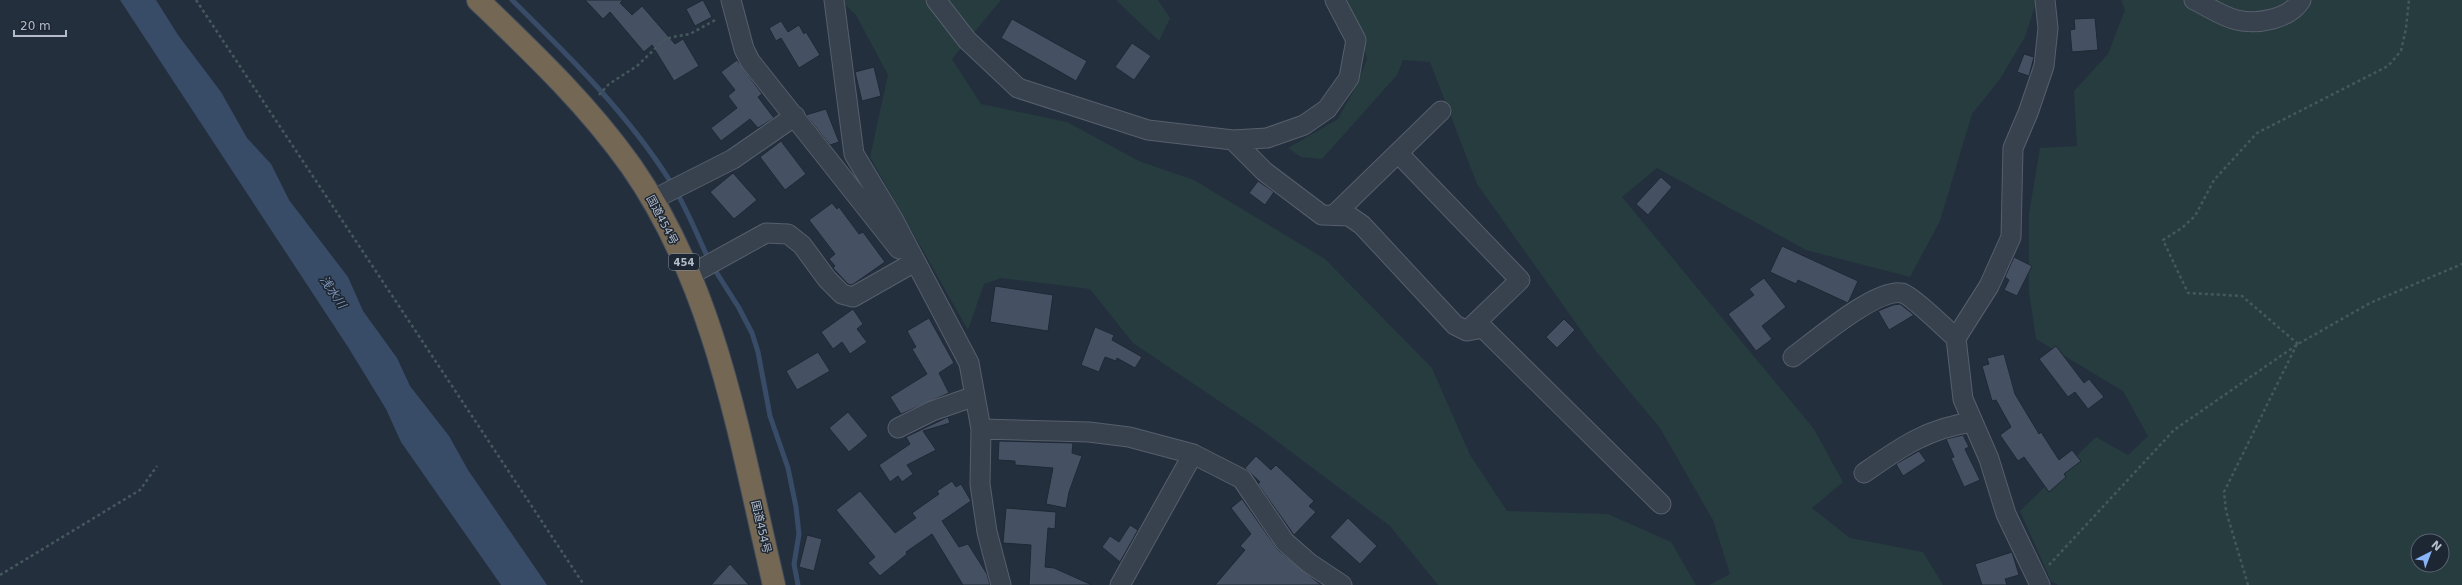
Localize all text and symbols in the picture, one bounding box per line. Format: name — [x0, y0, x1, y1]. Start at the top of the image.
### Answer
scale bar — [14, 12, 66, 38]
text: 20 m — [20, 19, 51, 33]
street label: 国道454号 — [644, 193, 680, 247]
road number: 454 — [669, 254, 699, 270]
water label: 浅水川 — [317, 273, 350, 312]
street label: 国道454号 — [749, 499, 773, 555]
north arrow — [2410, 533, 2450, 573]
text: N — [2429, 538, 2444, 554]

